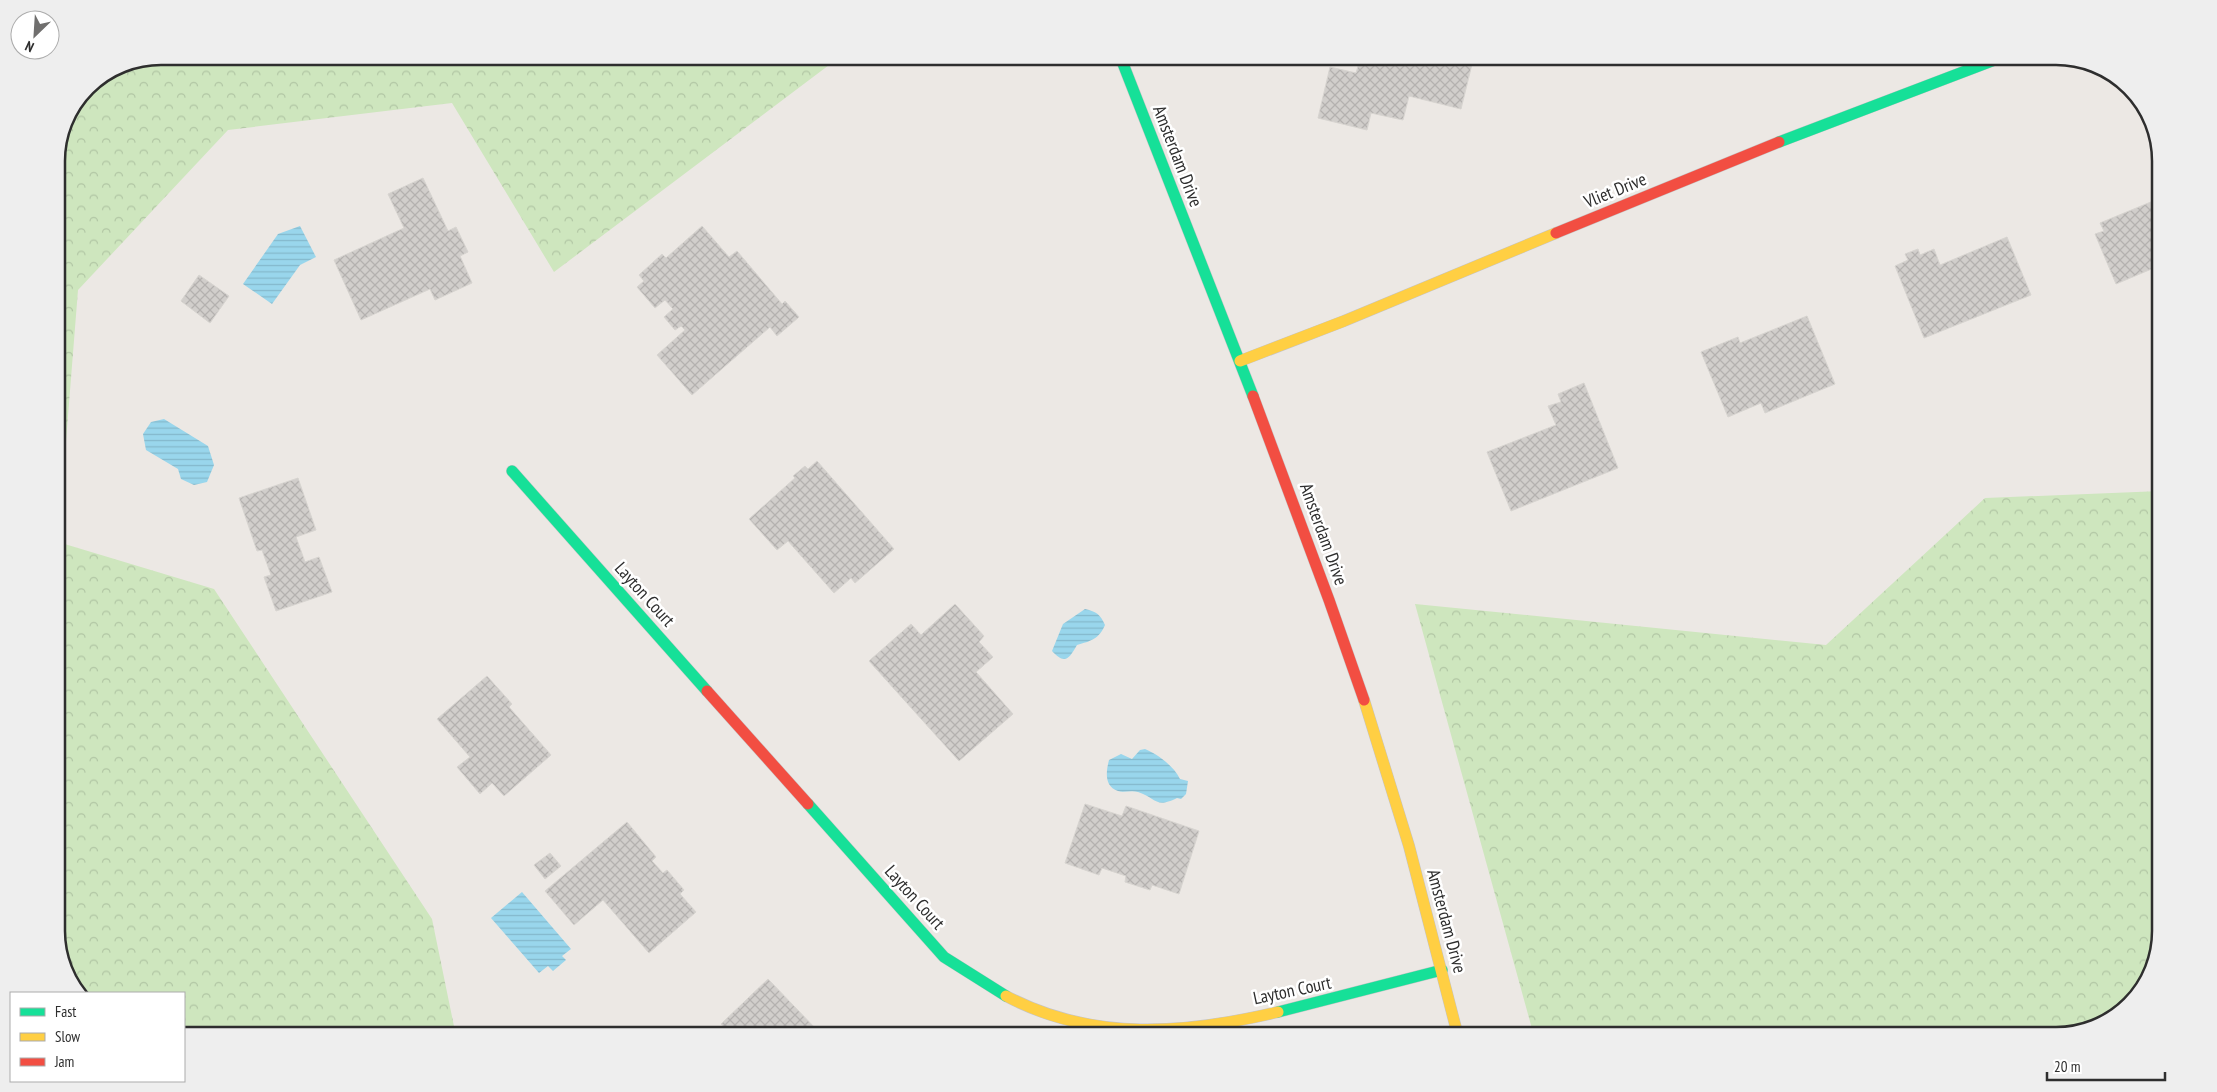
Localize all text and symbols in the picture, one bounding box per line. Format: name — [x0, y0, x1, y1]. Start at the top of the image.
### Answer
north arrow — [10, 10, 60, 60]
text: N — [22, 37, 37, 57]
street label: Amsterdam Drive — [1148, 102, 1208, 210]
street label: Vliet Drive — [1579, 167, 1650, 213]
street label: Amsterdam Drive — [1295, 480, 1353, 588]
street label: Layton Court — [610, 557, 680, 631]
street label: Layton Court — [880, 860, 950, 934]
street label: Amsterdam Drive — [1422, 866, 1472, 976]
street label: Layton Court — [1251, 971, 1333, 1009]
legend — [10, 992, 185, 1082]
text: Fast — [55, 1002, 76, 1021]
text: Slow — [55, 1027, 80, 1046]
scale bar — [2047, 1050, 2164, 1082]
text: Jam — [54, 1052, 74, 1071]
text: 20 m — [2054, 1057, 2080, 1076]

